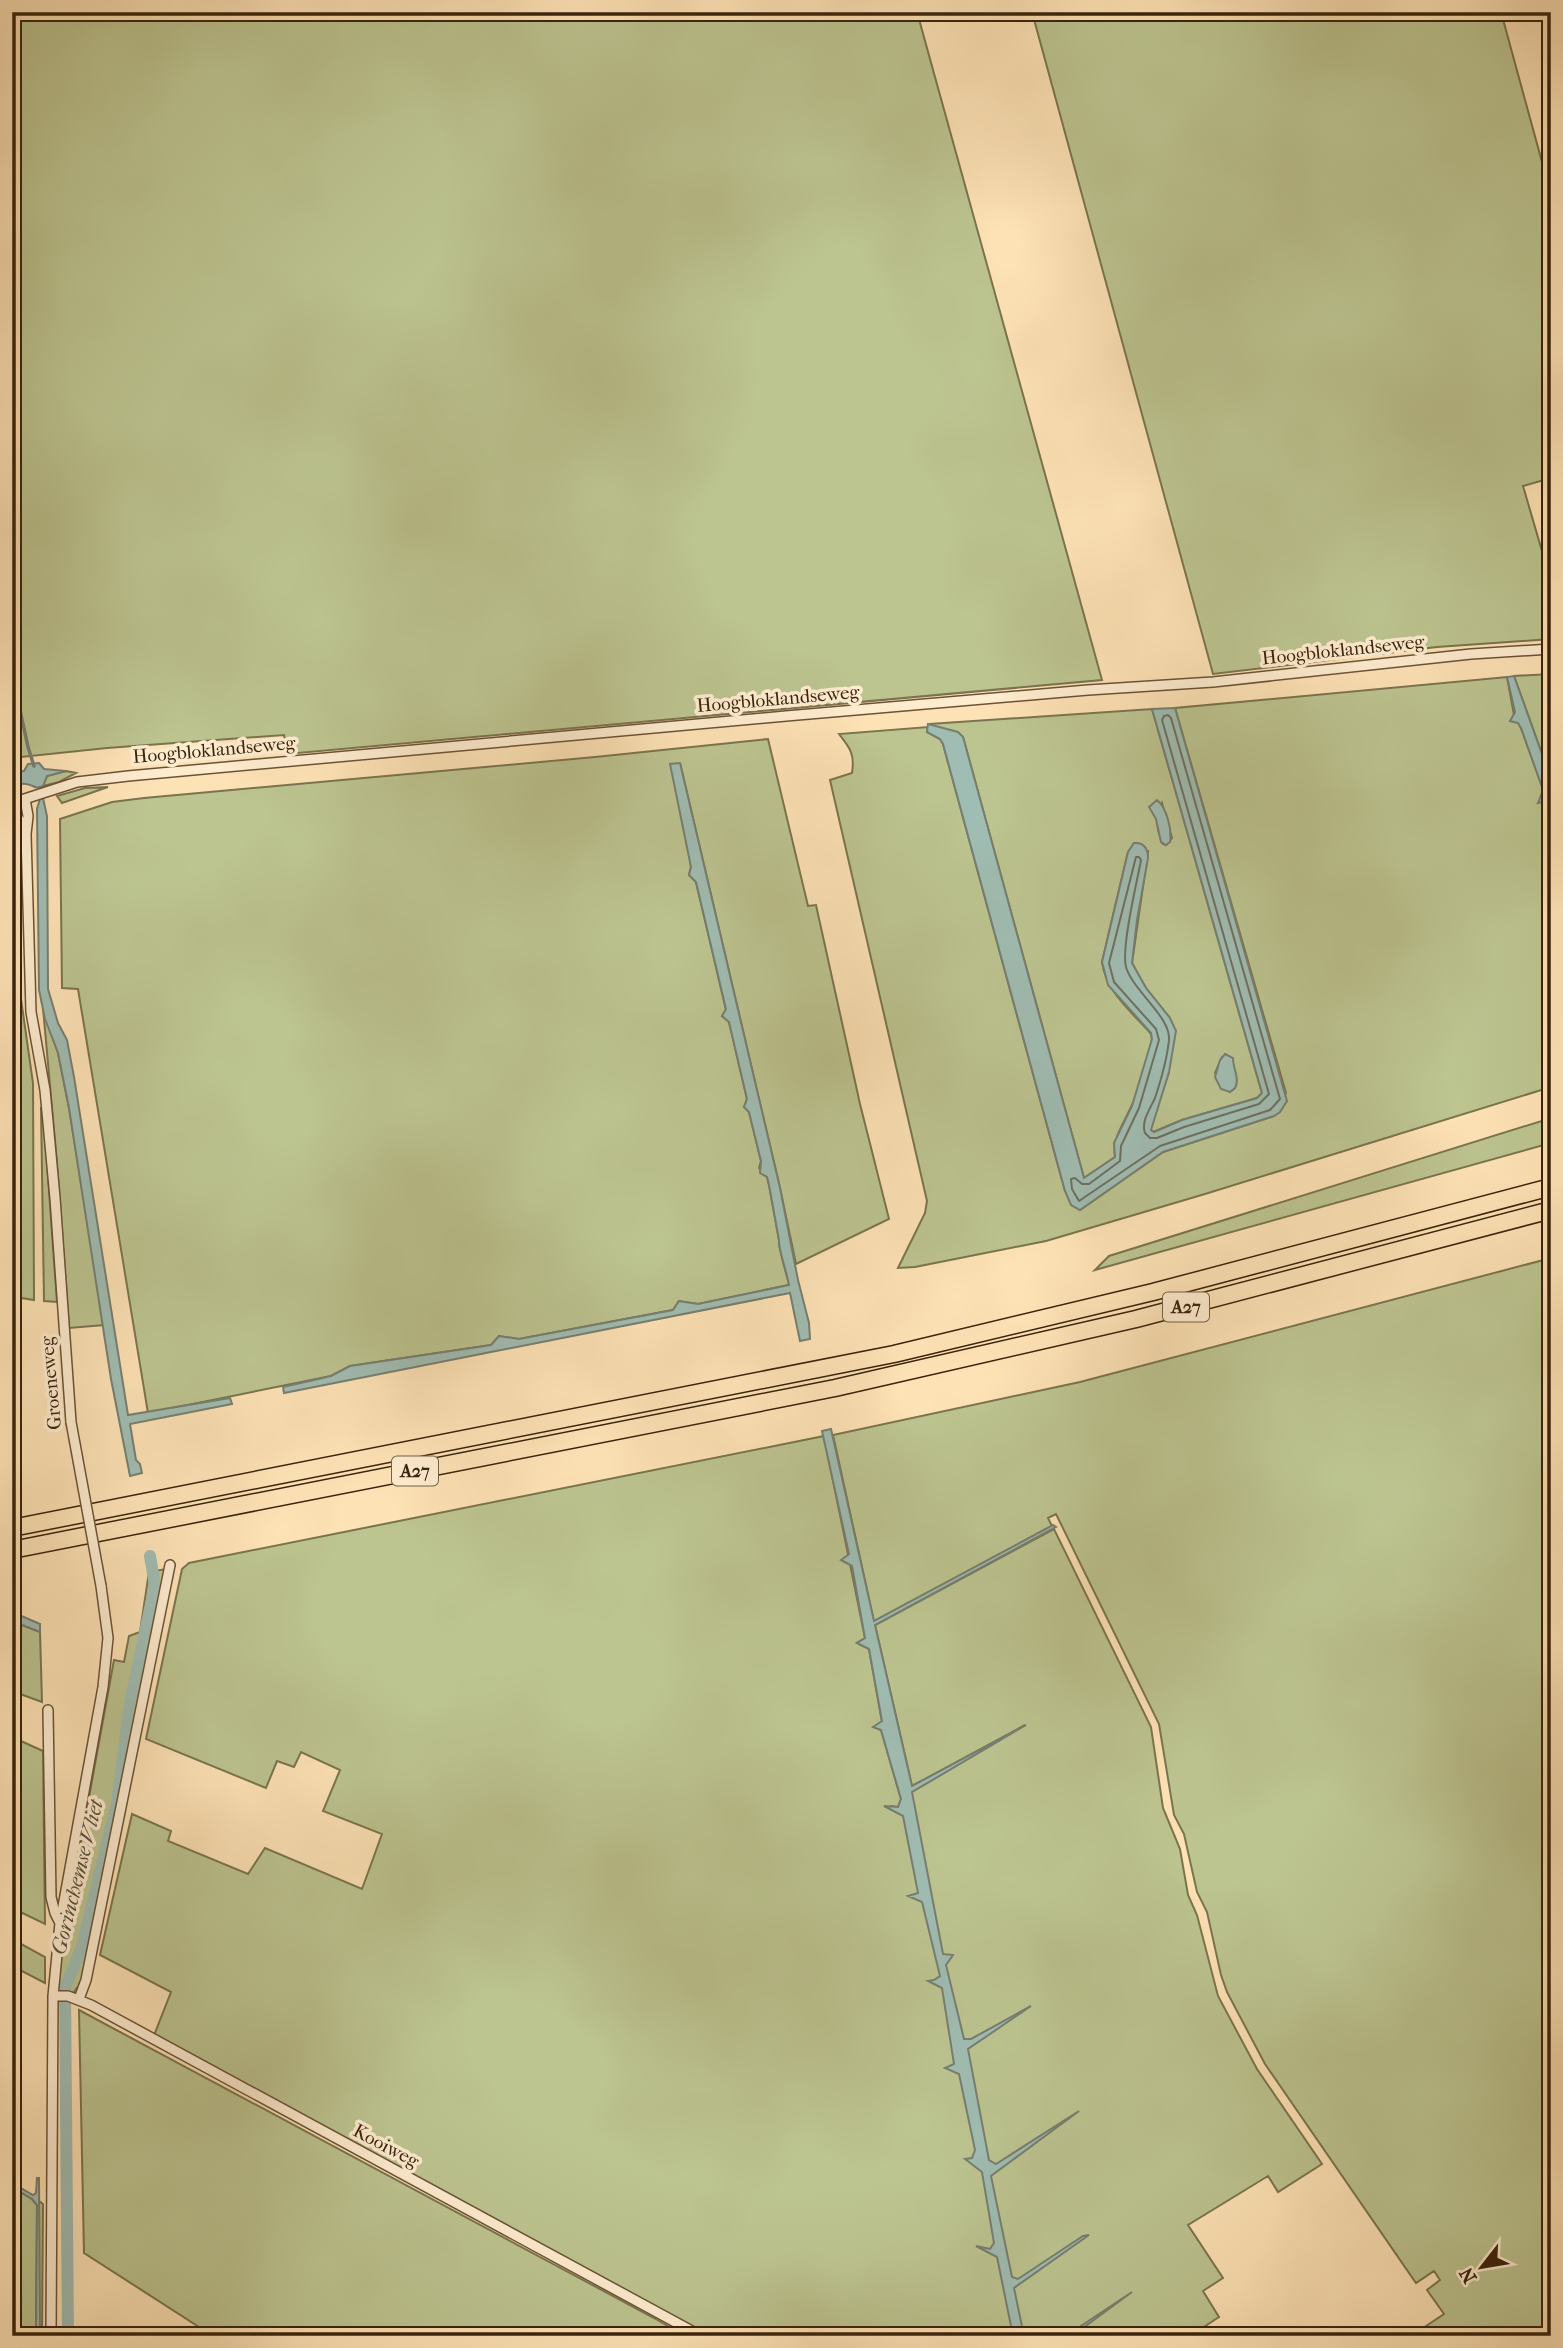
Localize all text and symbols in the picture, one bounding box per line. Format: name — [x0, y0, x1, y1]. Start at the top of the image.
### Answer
street label: Hoogbloklandseweg — [1261, 630, 1426, 669]
street label: Hoogbloklandseweg — [696, 681, 861, 717]
street label: Hoogbloklandseweg — [132, 732, 297, 768]
road number: A27 — [1163, 1292, 1209, 1322]
street label: Groeneweg — [36, 1334, 66, 1431]
road number: A27 — [392, 1456, 438, 1486]
water label: Gorinchemse Vliet — [46, 1796, 108, 1957]
street label: Kooiweg — [349, 2120, 423, 2173]
north arrow — [1448, 2232, 1518, 2302]
text: N — [1455, 2263, 1481, 2287]

